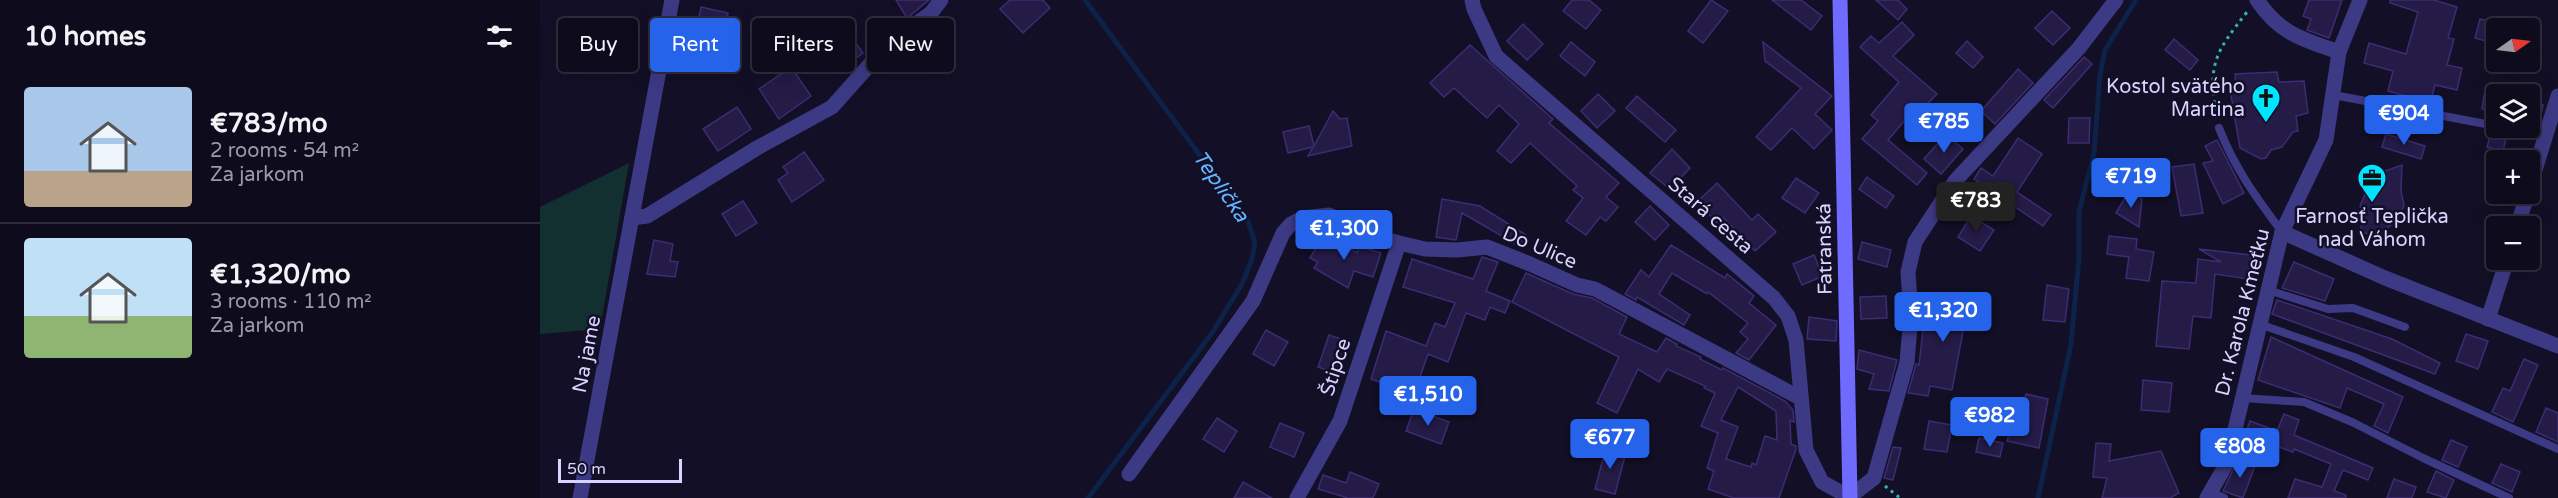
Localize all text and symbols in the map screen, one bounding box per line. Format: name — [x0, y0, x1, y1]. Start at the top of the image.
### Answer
chip: Buy — [558, 18, 638, 72]
chip: Rent — [650, 18, 740, 72]
chip: Filters — [752, 18, 855, 72]
chip: New — [867, 18, 954, 72]
north arrow — [2486, 18, 2540, 72]
map controls — [2486, 18, 2540, 270]
icon: filters — [483, 20, 516, 53]
text: 10 homes — [24, 21, 146, 52]
place label: Kostol svätého Martina — [2106, 75, 2245, 122]
church icon: Kostol svätého Martina — [2250, 82, 2282, 124]
button: layers — [2486, 84, 2540, 138]
pin: €904 — [2368, 95, 2440, 146]
text: €904 — [2378, 102, 2430, 126]
pin: €785 — [1908, 103, 1980, 154]
text: €783/mo — [210, 108, 328, 139]
text: €785 — [1918, 110, 1970, 134]
icon: home — [72, 111, 144, 183]
text: 2 rooms · 54 m² — [210, 139, 359, 163]
water label: Teplička — [1187, 146, 1255, 228]
button: + — [2486, 150, 2540, 204]
pin: €719 — [2095, 158, 2167, 209]
office icon: Farnosť Teplička nad Váhom — [2356, 162, 2388, 204]
text: Za jarkom — [210, 163, 304, 187]
text: €719 — [2105, 165, 2157, 189]
street label: Stará cesta — [1663, 172, 1758, 259]
pin: €783 — [1940, 182, 2012, 233]
text: €783 — [1950, 189, 2002, 213]
street label: Fatranská — [1812, 203, 1838, 295]
place label: Farnosť Teplička nad Váhom — [2295, 205, 2449, 252]
pin: €1,300 — [1295, 210, 1393, 261]
button: − — [2486, 216, 2540, 270]
text: €1,300 — [1309, 217, 1379, 241]
street label: Do Ulice — [1499, 221, 1581, 274]
street label: Dr. Karola Kmeťku — [2211, 226, 2275, 398]
text: €1,320/mo — [210, 259, 351, 290]
icon: home — [72, 262, 144, 334]
text: 3 rooms · 110 m² — [210, 290, 372, 314]
pin: €1,320 — [1894, 292, 1992, 343]
text: €1,320 — [1908, 299, 1978, 323]
street label: Na jame — [568, 313, 606, 395]
text: Za jarkom — [210, 314, 304, 338]
street label: Štipce — [1314, 335, 1356, 399]
pin: €1,510 — [1379, 376, 1477, 427]
text: €1,510 — [1393, 383, 1463, 407]
pin: €982 — [1954, 397, 2026, 448]
text: €982 — [1964, 404, 2016, 428]
pin: €677 — [1574, 419, 1646, 470]
text: €677 — [1584, 426, 1636, 450]
pin: €808 — [2204, 428, 2276, 479]
text: €808 — [2214, 435, 2266, 459]
scale bar — [558, 456, 682, 484]
text: 50 m — [567, 459, 606, 479]

